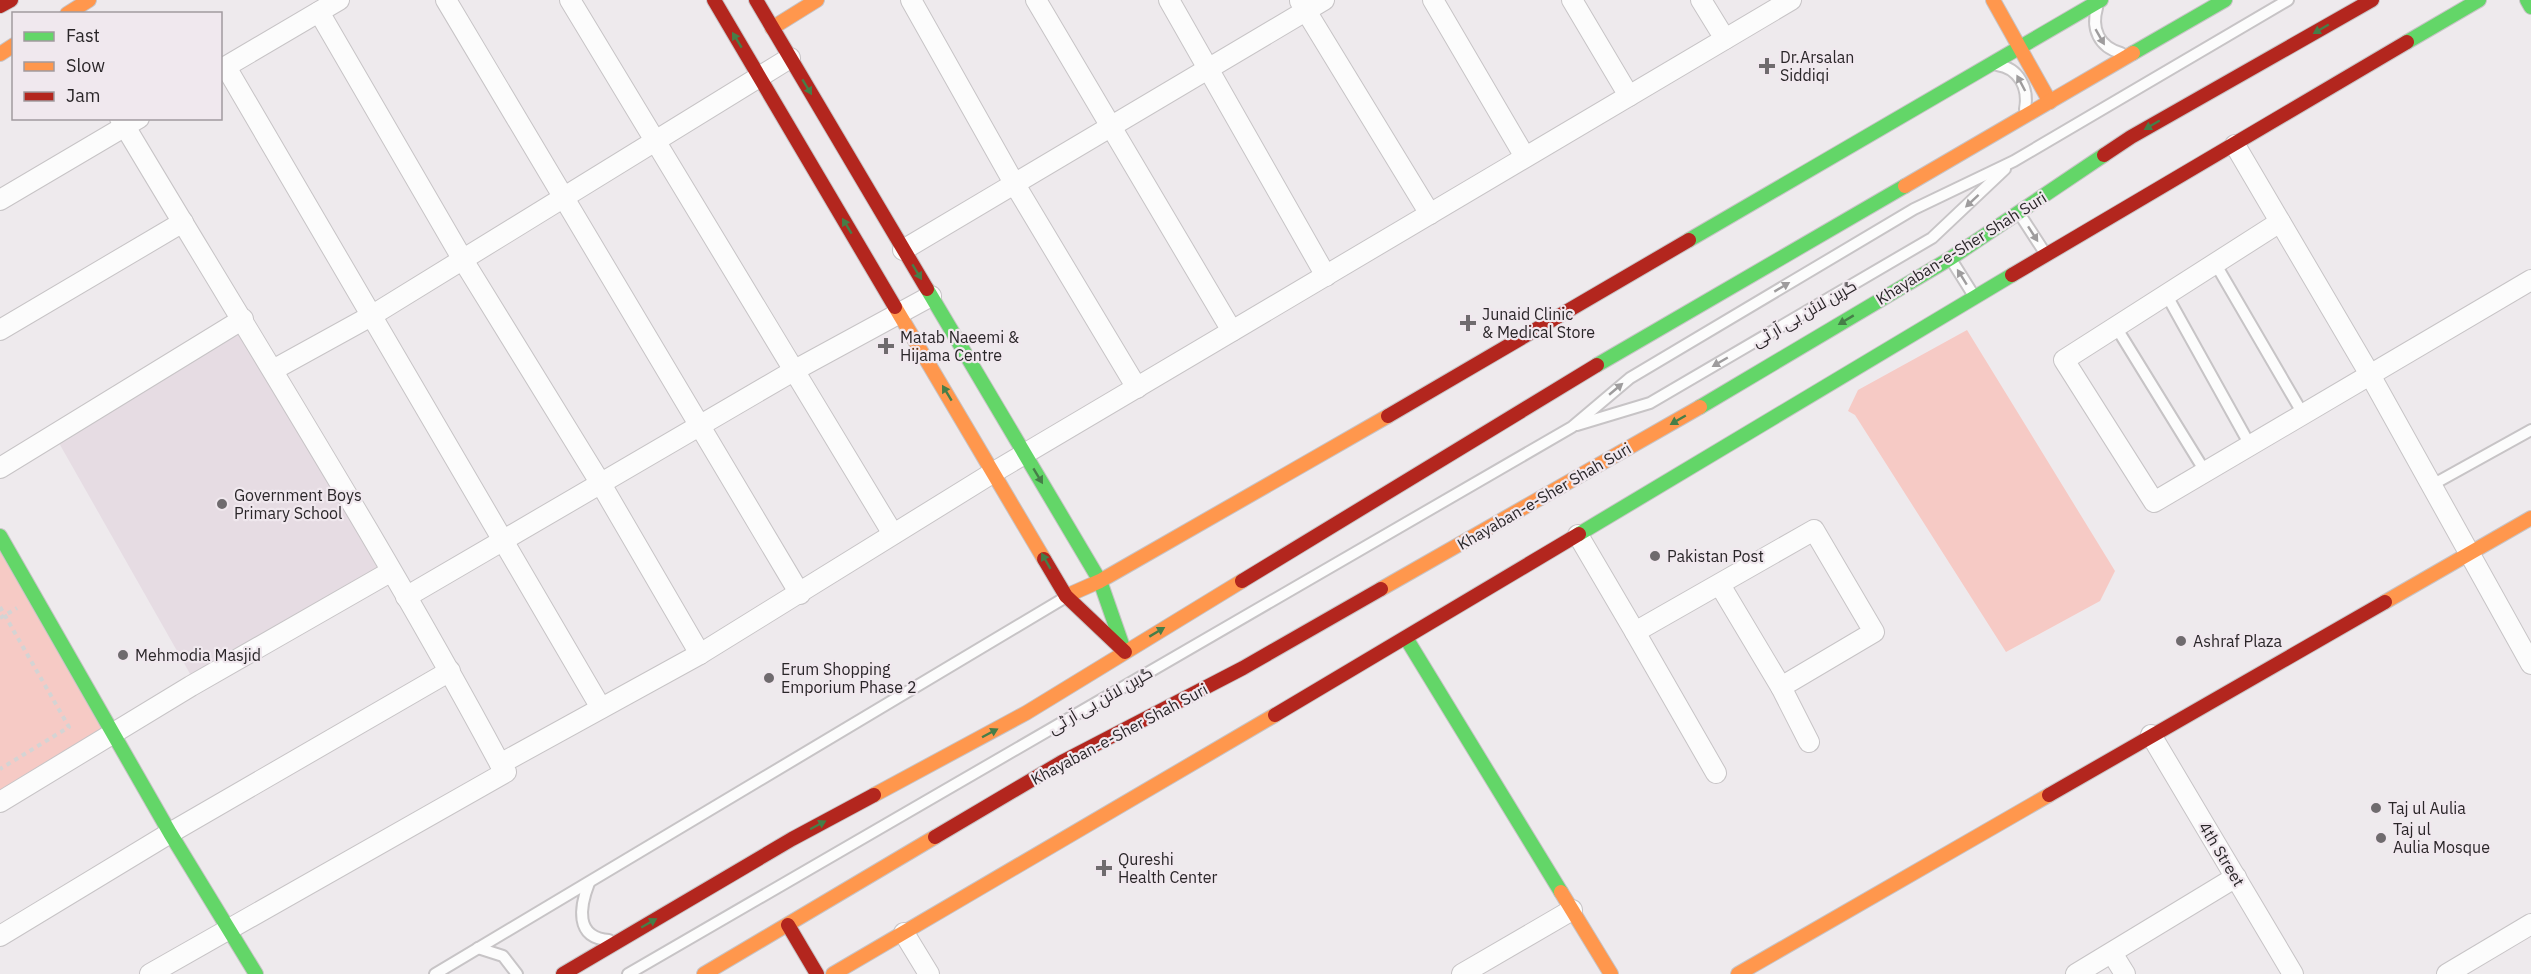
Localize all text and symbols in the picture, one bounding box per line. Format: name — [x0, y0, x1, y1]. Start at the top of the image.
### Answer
legend — [12, 12, 222, 120]
text: Fast — [66, 24, 100, 47]
one-way arrow — [2312, 24, 2329, 34]
one-way arrow — [2095, 29, 2105, 46]
one-way arrow — [732, 32, 743, 48]
place label: Dr.Arsalan Siddiqi — [1780, 47, 1854, 85]
text: Slow — [66, 54, 105, 77]
marker: Dr.Arsalan Siddiqi — [1758, 57, 1776, 75]
one-way arrow — [2016, 75, 2026, 92]
one-way arrow — [801, 78, 811, 95]
text: Jam — [66, 84, 101, 107]
one-way arrow — [2143, 120, 2160, 130]
street label: Khayaban-e-Sher Shah Suri — [1872, 187, 2050, 309]
one-way arrow — [1964, 194, 1979, 208]
one-way arrow — [843, 217, 853, 234]
one-way arrow — [2027, 226, 2038, 242]
one-way arrow — [911, 264, 922, 280]
one-way arrow — [1957, 269, 1968, 285]
street label: گرین لائن بی آر ٹی — [1748, 275, 1860, 352]
one-way arrow — [1774, 282, 1790, 293]
place label: Junaid Clinic & Medical Store — [1482, 304, 1595, 342]
marker: Junaid Clinic & Medical Store — [1459, 314, 1477, 332]
one-way arrow — [1838, 315, 1854, 326]
place label: Matab Naeemi & Hijama Centre — [900, 327, 1019, 365]
marker: Matab Naeemi & Hijama Centre — [877, 337, 895, 355]
one-way arrow — [1712, 356, 1728, 367]
one-way arrow — [1609, 384, 1624, 396]
one-way arrow — [941, 385, 952, 401]
one-way arrow — [1670, 414, 1686, 425]
street label: Khayaban-e-Sher Shah Suri — [1454, 438, 1634, 554]
one-way arrow — [1032, 468, 1043, 484]
place label: Government Boys Primary School — [234, 485, 362, 523]
marker: Government Boys Primary School — [215, 497, 229, 511]
place label: Pakistan Post — [1667, 546, 1764, 566]
marker: Pakistan Post — [1648, 549, 1662, 563]
one-way arrow — [1040, 553, 1051, 569]
one-way arrow — [1149, 627, 1165, 638]
place label: Ashraf Plaza — [2193, 631, 2282, 651]
marker: Ashraf Plaza — [2174, 634, 2188, 648]
place label: Mehmodia Masjid — [135, 645, 261, 665]
marker: Mehmodia Masjid — [116, 648, 130, 662]
place label: Erum Shopping Emporium Phase 2 — [781, 659, 917, 697]
street label: گرین لائن بی آر ٹی — [1044, 662, 1156, 739]
marker: Erum Shopping Emporium Phase 2 — [762, 671, 776, 685]
street label: Khayaban-e-Sher Shah Suri — [1027, 679, 1211, 789]
one-way arrow — [981, 728, 998, 738]
place label: Taj ul Aulia — [2388, 798, 2466, 818]
marker: Taj ul Aulia — [2369, 801, 2383, 815]
street label: 4th Street — [2195, 818, 2249, 890]
place label: Taj ul Aulia Mosque — [2393, 819, 2490, 857]
one-way arrow — [810, 820, 827, 830]
marker: Taj ul Aulia Mosque — [2374, 831, 2388, 845]
place label: Qureshi Health Center — [1118, 849, 1218, 887]
marker: Qureshi Health Center — [1095, 859, 1113, 877]
one-way arrow — [641, 918, 658, 928]

